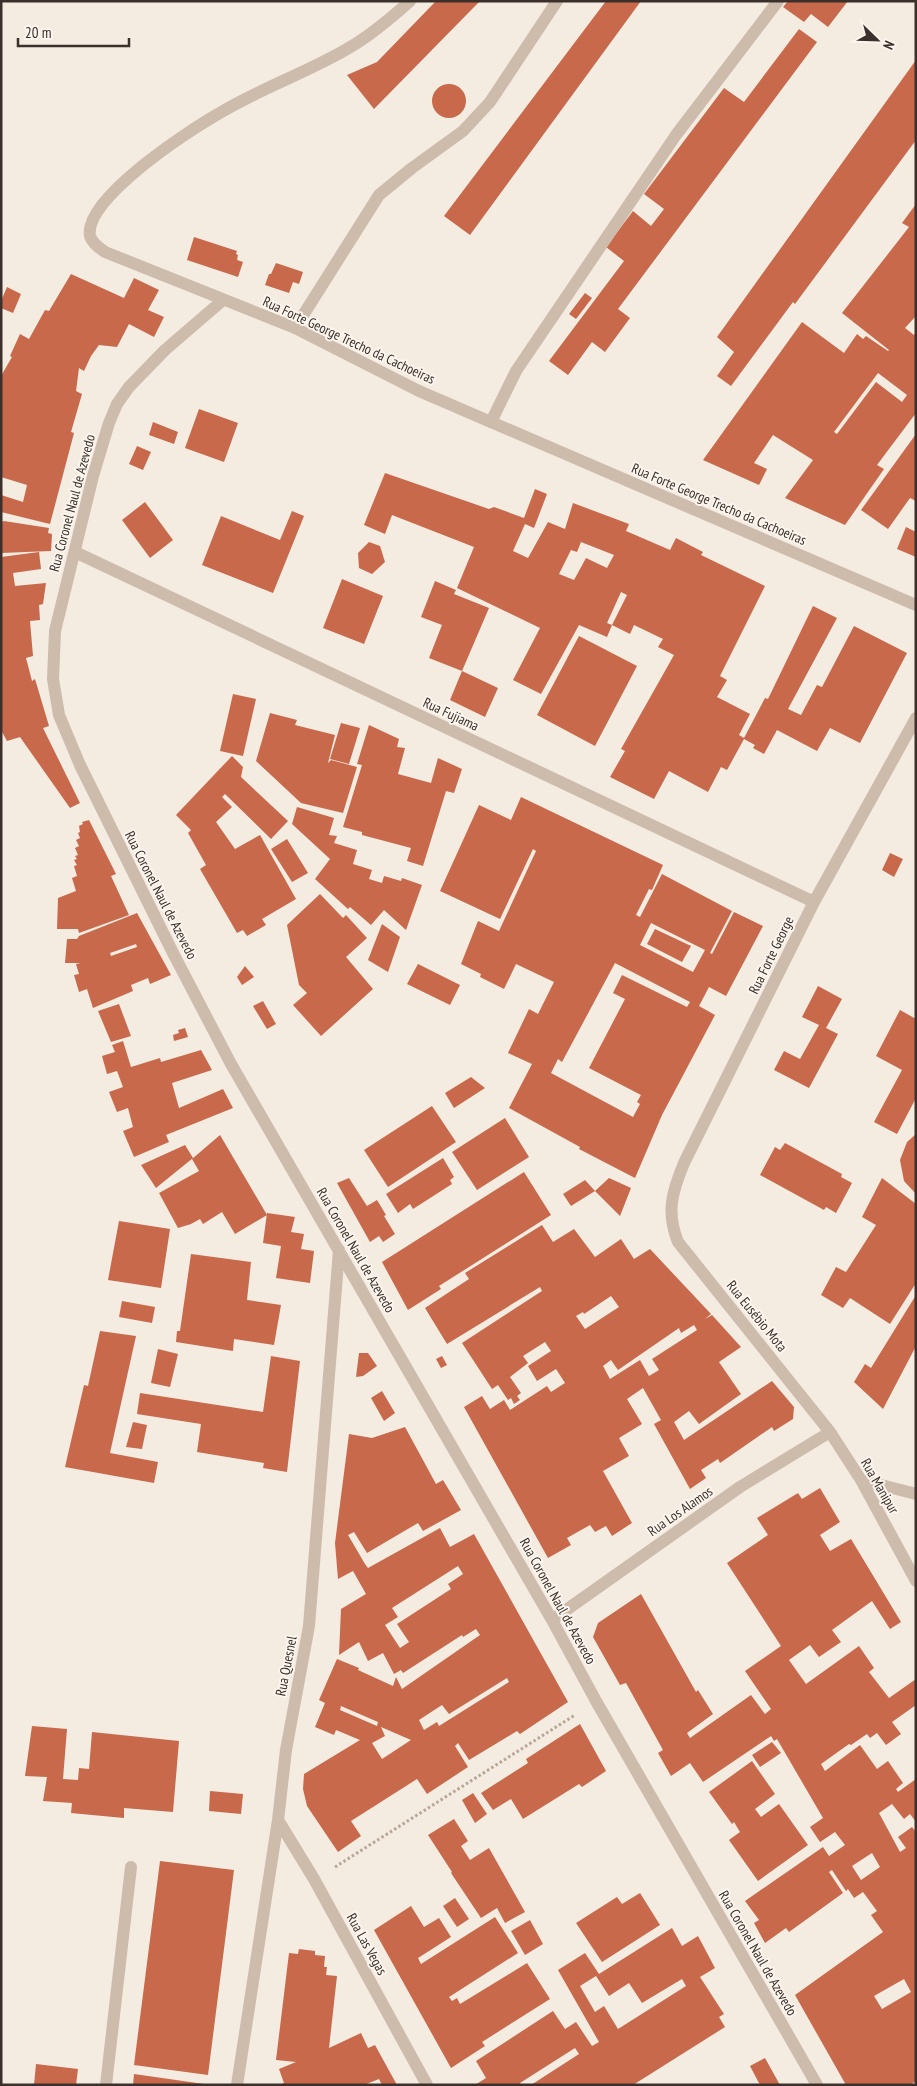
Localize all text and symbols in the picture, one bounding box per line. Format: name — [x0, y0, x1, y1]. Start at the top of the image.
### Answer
scale bar — [18, 15, 129, 47]
north arrow — [852, 15, 902, 65]
text: 20 m — [25, 23, 51, 42]
text: N — [879, 38, 899, 52]
street label: Rua Forte George Trecho da Cachoeiras — [260, 292, 438, 388]
street label: Rua Coronel Naul de Azevedo — [45, 432, 99, 574]
street label: Rua Forte George Trecho da Cachoeiras — [629, 459, 809, 549]
street label: Rua Fujiama — [420, 693, 482, 735]
street label: Rua Coronel Naul de Azevedo — [121, 828, 201, 962]
street label: Rua Forte George — [744, 913, 798, 997]
street label: Rua Coronel Naul de Azevedo — [313, 1184, 399, 1316]
street label: Rua Eusébio Mota — [723, 1277, 791, 1355]
street label: Rua Manipur — [857, 1455, 903, 1517]
street label: Rua Los Alamos — [644, 1482, 716, 1540]
street label: Rua Coronel Naul de Azevedo — [516, 1535, 600, 1667]
street label: Rua Quesnel — [271, 1634, 301, 1698]
street label: Rua Coronel Naul de Azevedo — [715, 1887, 801, 2019]
street label: Rua Las Vegas — [343, 1910, 391, 1978]

